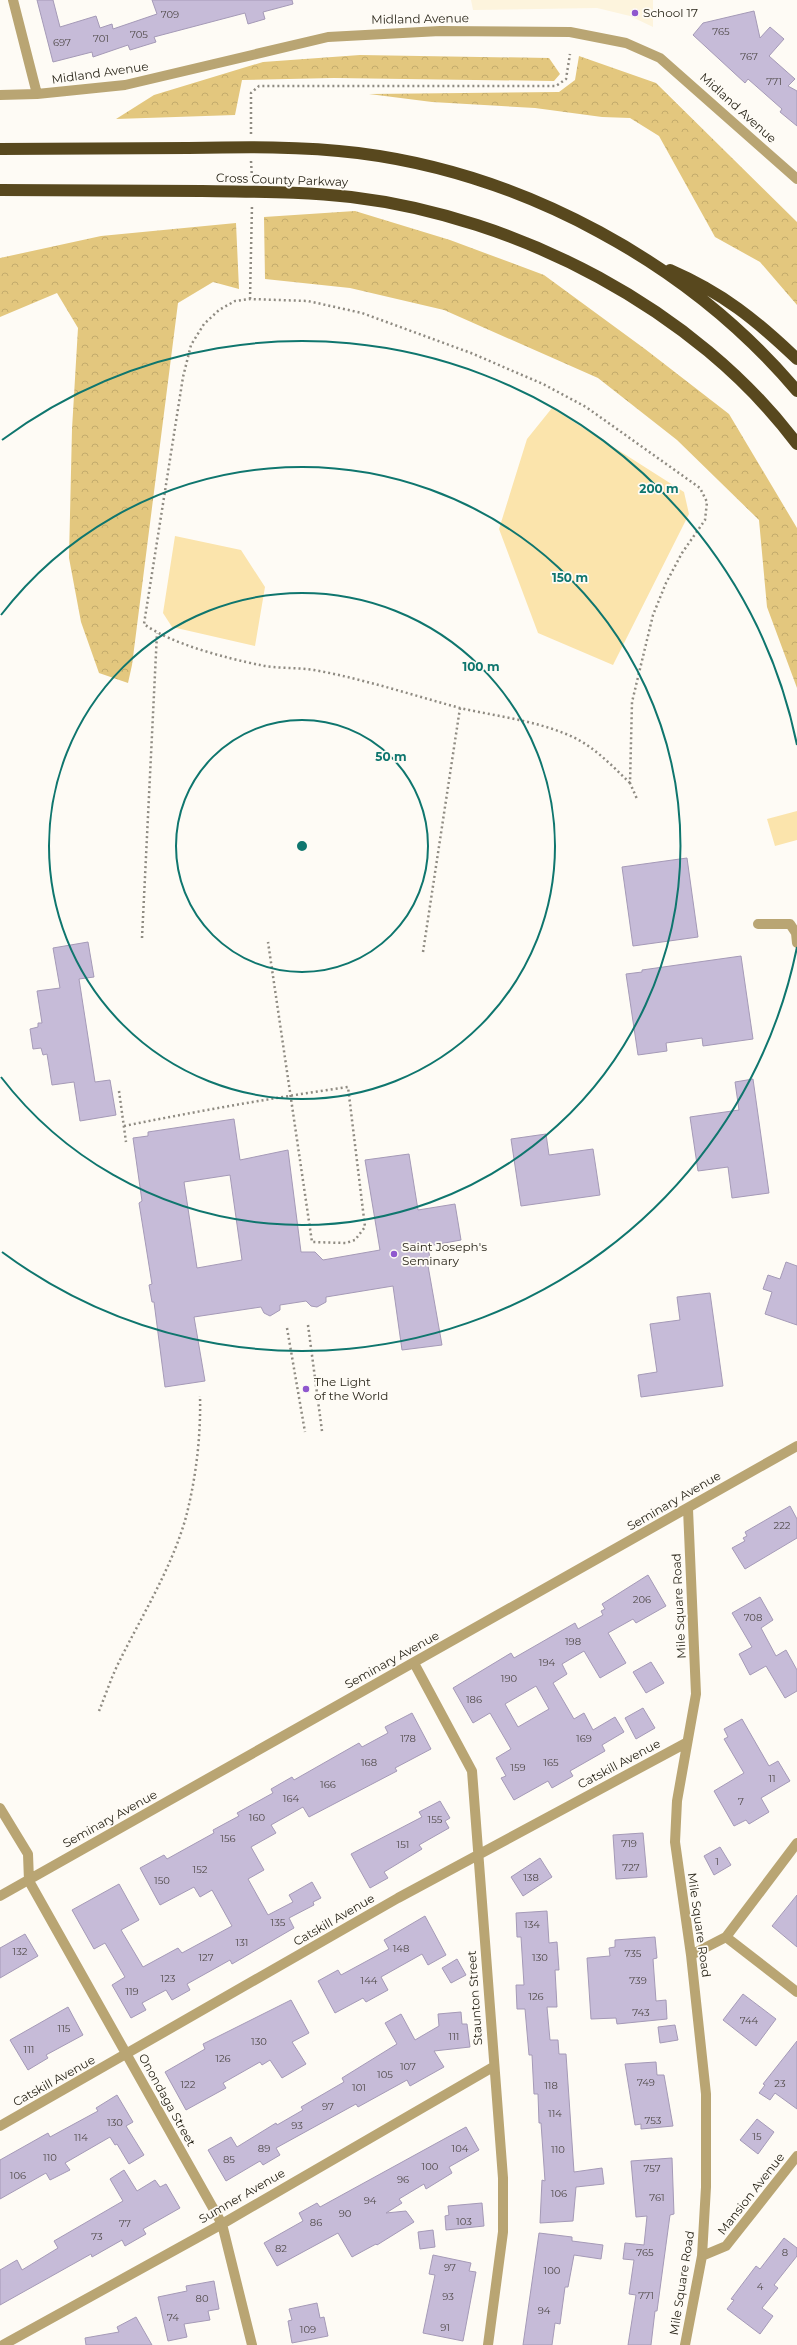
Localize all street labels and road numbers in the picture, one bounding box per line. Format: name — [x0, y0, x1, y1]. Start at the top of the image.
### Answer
street label: Midland Avenue — [371, 10, 469, 27]
street label: Midland Avenue — [50, 58, 149, 87]
street label: Midland Avenue — [697, 69, 780, 146]
street label: Cross County Parkway — [216, 170, 349, 189]
street label: Seminary Avenue — [624, 1468, 723, 1533]
street label: Mile Square Road — [668, 1553, 689, 1659]
street label: Seminary Avenue — [342, 1627, 442, 1692]
street label: Catskill Avenue — [575, 1735, 663, 1792]
street label: Seminary Avenue — [60, 1786, 160, 1851]
street label: Mile Square Road — [685, 1872, 714, 1978]
street label: Catskill Avenue — [290, 1890, 377, 1949]
street label: Staunton Street — [464, 1950, 485, 2046]
street label: Onondaga Street — [136, 2051, 199, 2149]
street label: Catskill Avenue — [10, 2052, 97, 2109]
street label: Mansion Avenue — [714, 2150, 787, 2238]
street label: Sumner Avenue — [196, 2165, 287, 2226]
street label: Mile Square Road — [666, 2230, 697, 2336]

